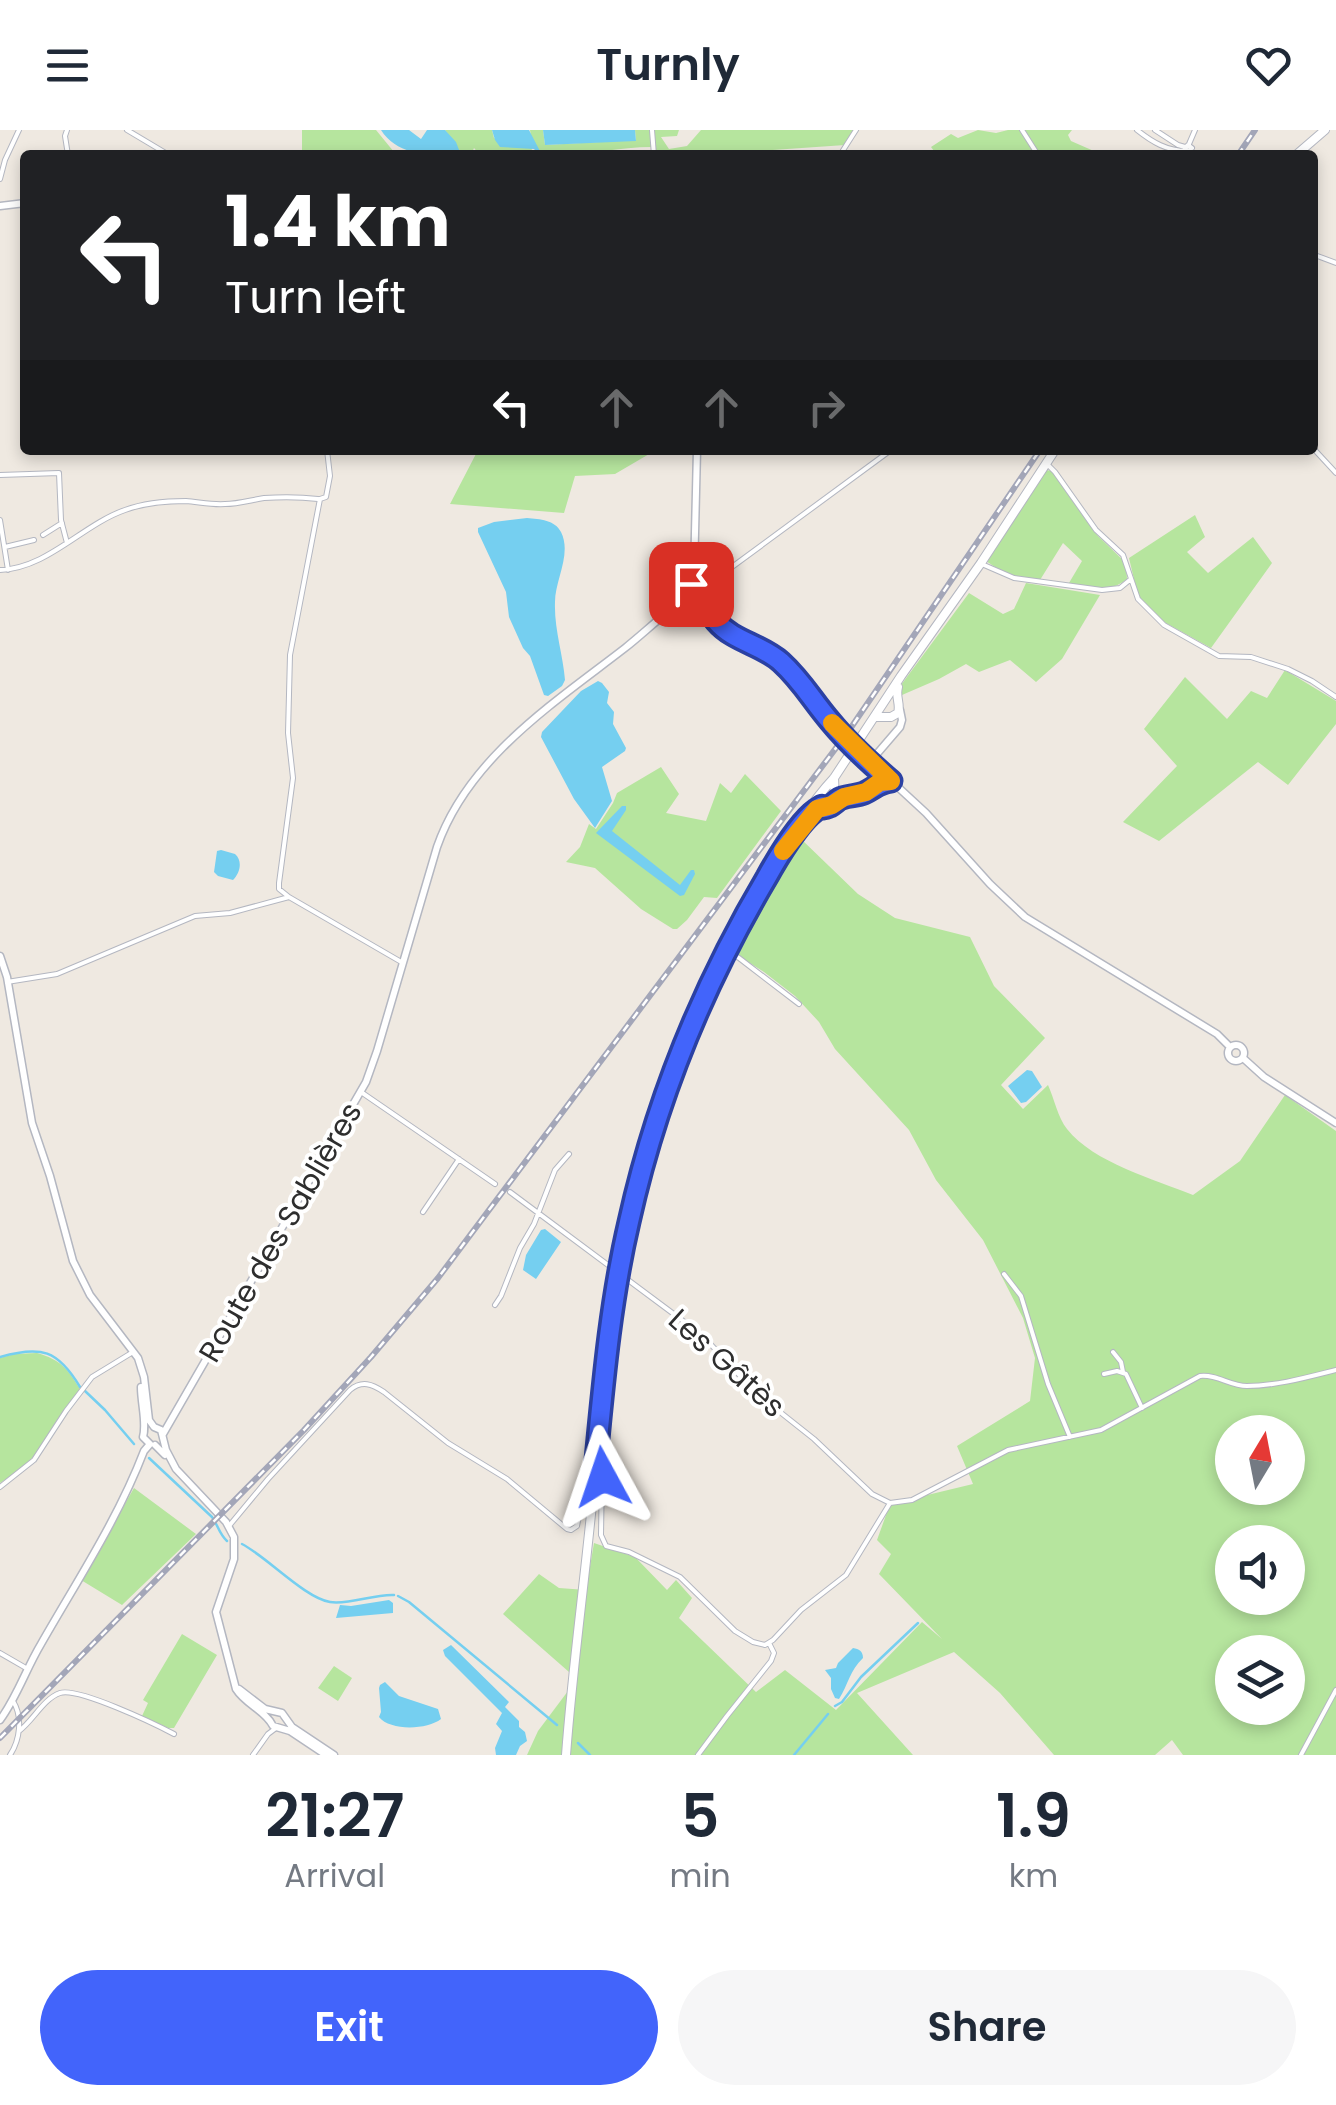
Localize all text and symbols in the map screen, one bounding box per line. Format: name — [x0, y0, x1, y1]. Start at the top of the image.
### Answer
text: Turnly — [596, 33, 740, 96]
icon: menu — [40, 38, 95, 93]
icon: heart — [1241, 38, 1296, 93]
text: 1.4 km — [225, 172, 451, 271]
icon: left — [60, 190, 190, 320]
text: Turn left — [225, 266, 406, 329]
icon: left — [484, 380, 539, 435]
icon: ahead — [589, 380, 644, 435]
icon: ahead — [694, 380, 749, 435]
icon: right — [799, 380, 854, 435]
pin — [649, 542, 734, 627]
icon: arrive — [664, 557, 719, 612]
street label: Route des Sablières — [188, 1094, 372, 1370]
street label: Les Gâtès — [659, 1299, 795, 1427]
north arrow — [1215, 1415, 1305, 1505]
map controls — [1215, 1415, 1305, 1725]
position arrow — [551, 1425, 655, 1529]
button: sound — [1215, 1525, 1305, 1615]
button: layers — [1215, 1635, 1305, 1725]
text: 21:27 — [265, 1774, 404, 1858]
text: 5 — [681, 1774, 719, 1858]
text: 1.9 — [996, 1774, 1071, 1858]
text: Arrival — [284, 1853, 385, 1898]
text: min — [670, 1853, 731, 1898]
text: km — [1009, 1853, 1058, 1898]
button: Exit — [40, 1970, 658, 2085]
button: Share — [678, 1970, 1296, 2085]

